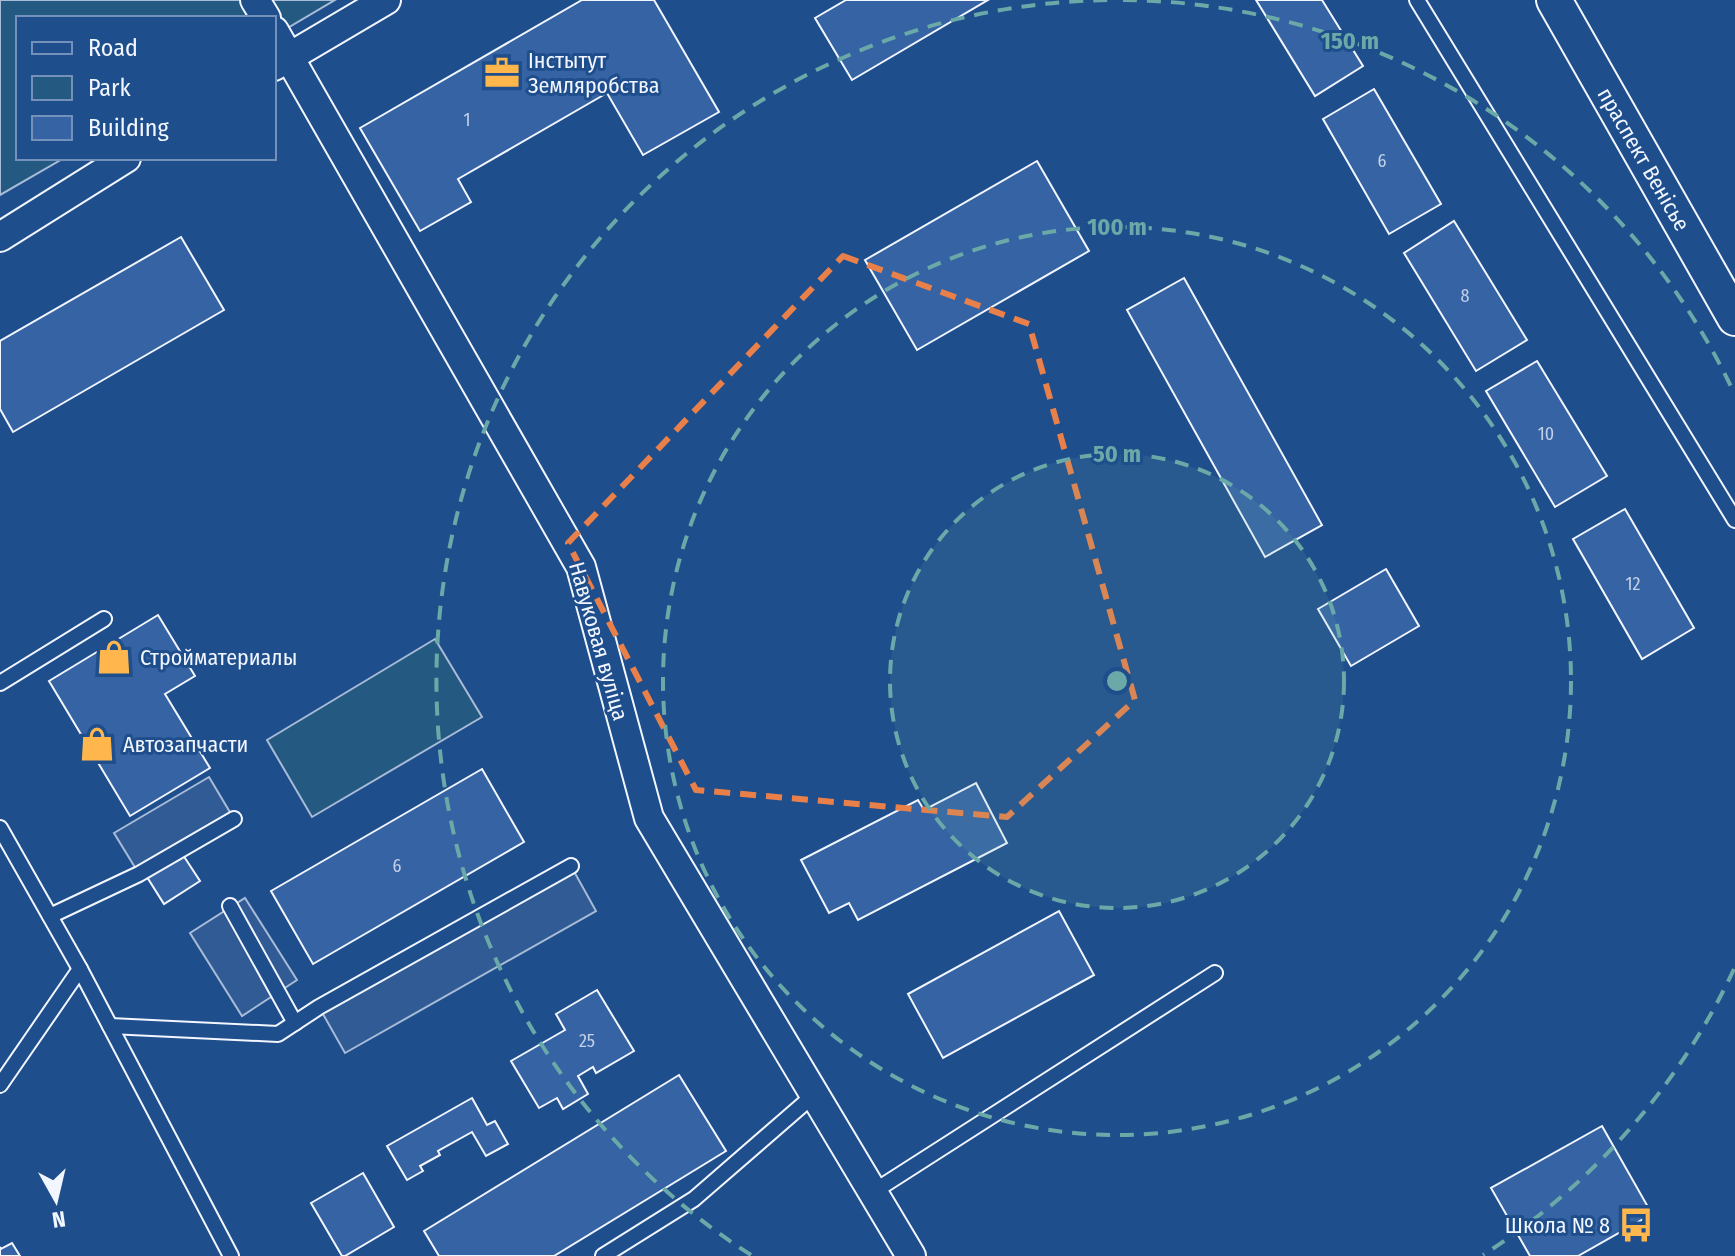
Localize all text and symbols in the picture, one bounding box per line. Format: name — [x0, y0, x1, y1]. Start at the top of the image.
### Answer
legend — [16, 16, 276, 160]
text: 150 m — [1321, 27, 1379, 55]
text: Road — [88, 34, 138, 62]
place label: Інстытут Земляробства — [528, 47, 660, 99]
office icon: Інстытут Земляробства — [483, 54, 521, 92]
text: Park — [88, 74, 131, 102]
street label: праспект Венісье — [1592, 83, 1695, 236]
house number: 1 — [463, 109, 471, 131]
text: Building — [88, 114, 170, 142]
house number: 6 — [1378, 150, 1387, 172]
text: 100 m — [1087, 213, 1147, 241]
house number: 8 — [1461, 285, 1470, 307]
house number: 10 — [1538, 423, 1554, 445]
text: 50 m — [1093, 440, 1141, 468]
street label: Навуковая вуліца — [563, 559, 634, 724]
house number: 12 — [1626, 573, 1641, 595]
shop icon: Стройматериалы — [95, 638, 133, 676]
place label: Стройматериалы — [140, 644, 297, 671]
centre of rings — [1103, 667, 1131, 695]
shop icon: Автозапчасти — [78, 725, 116, 763]
place label: Автозапчасти — [123, 731, 248, 758]
house number: 6 — [393, 855, 402, 877]
house number: 25 — [579, 1030, 595, 1052]
north arrow — [16, 1160, 96, 1240]
text: N — [50, 1205, 67, 1234]
bus stop icon: Школа № 8 — [1617, 1206, 1655, 1244]
place label: Школа № 8 — [1505, 1212, 1610, 1239]

